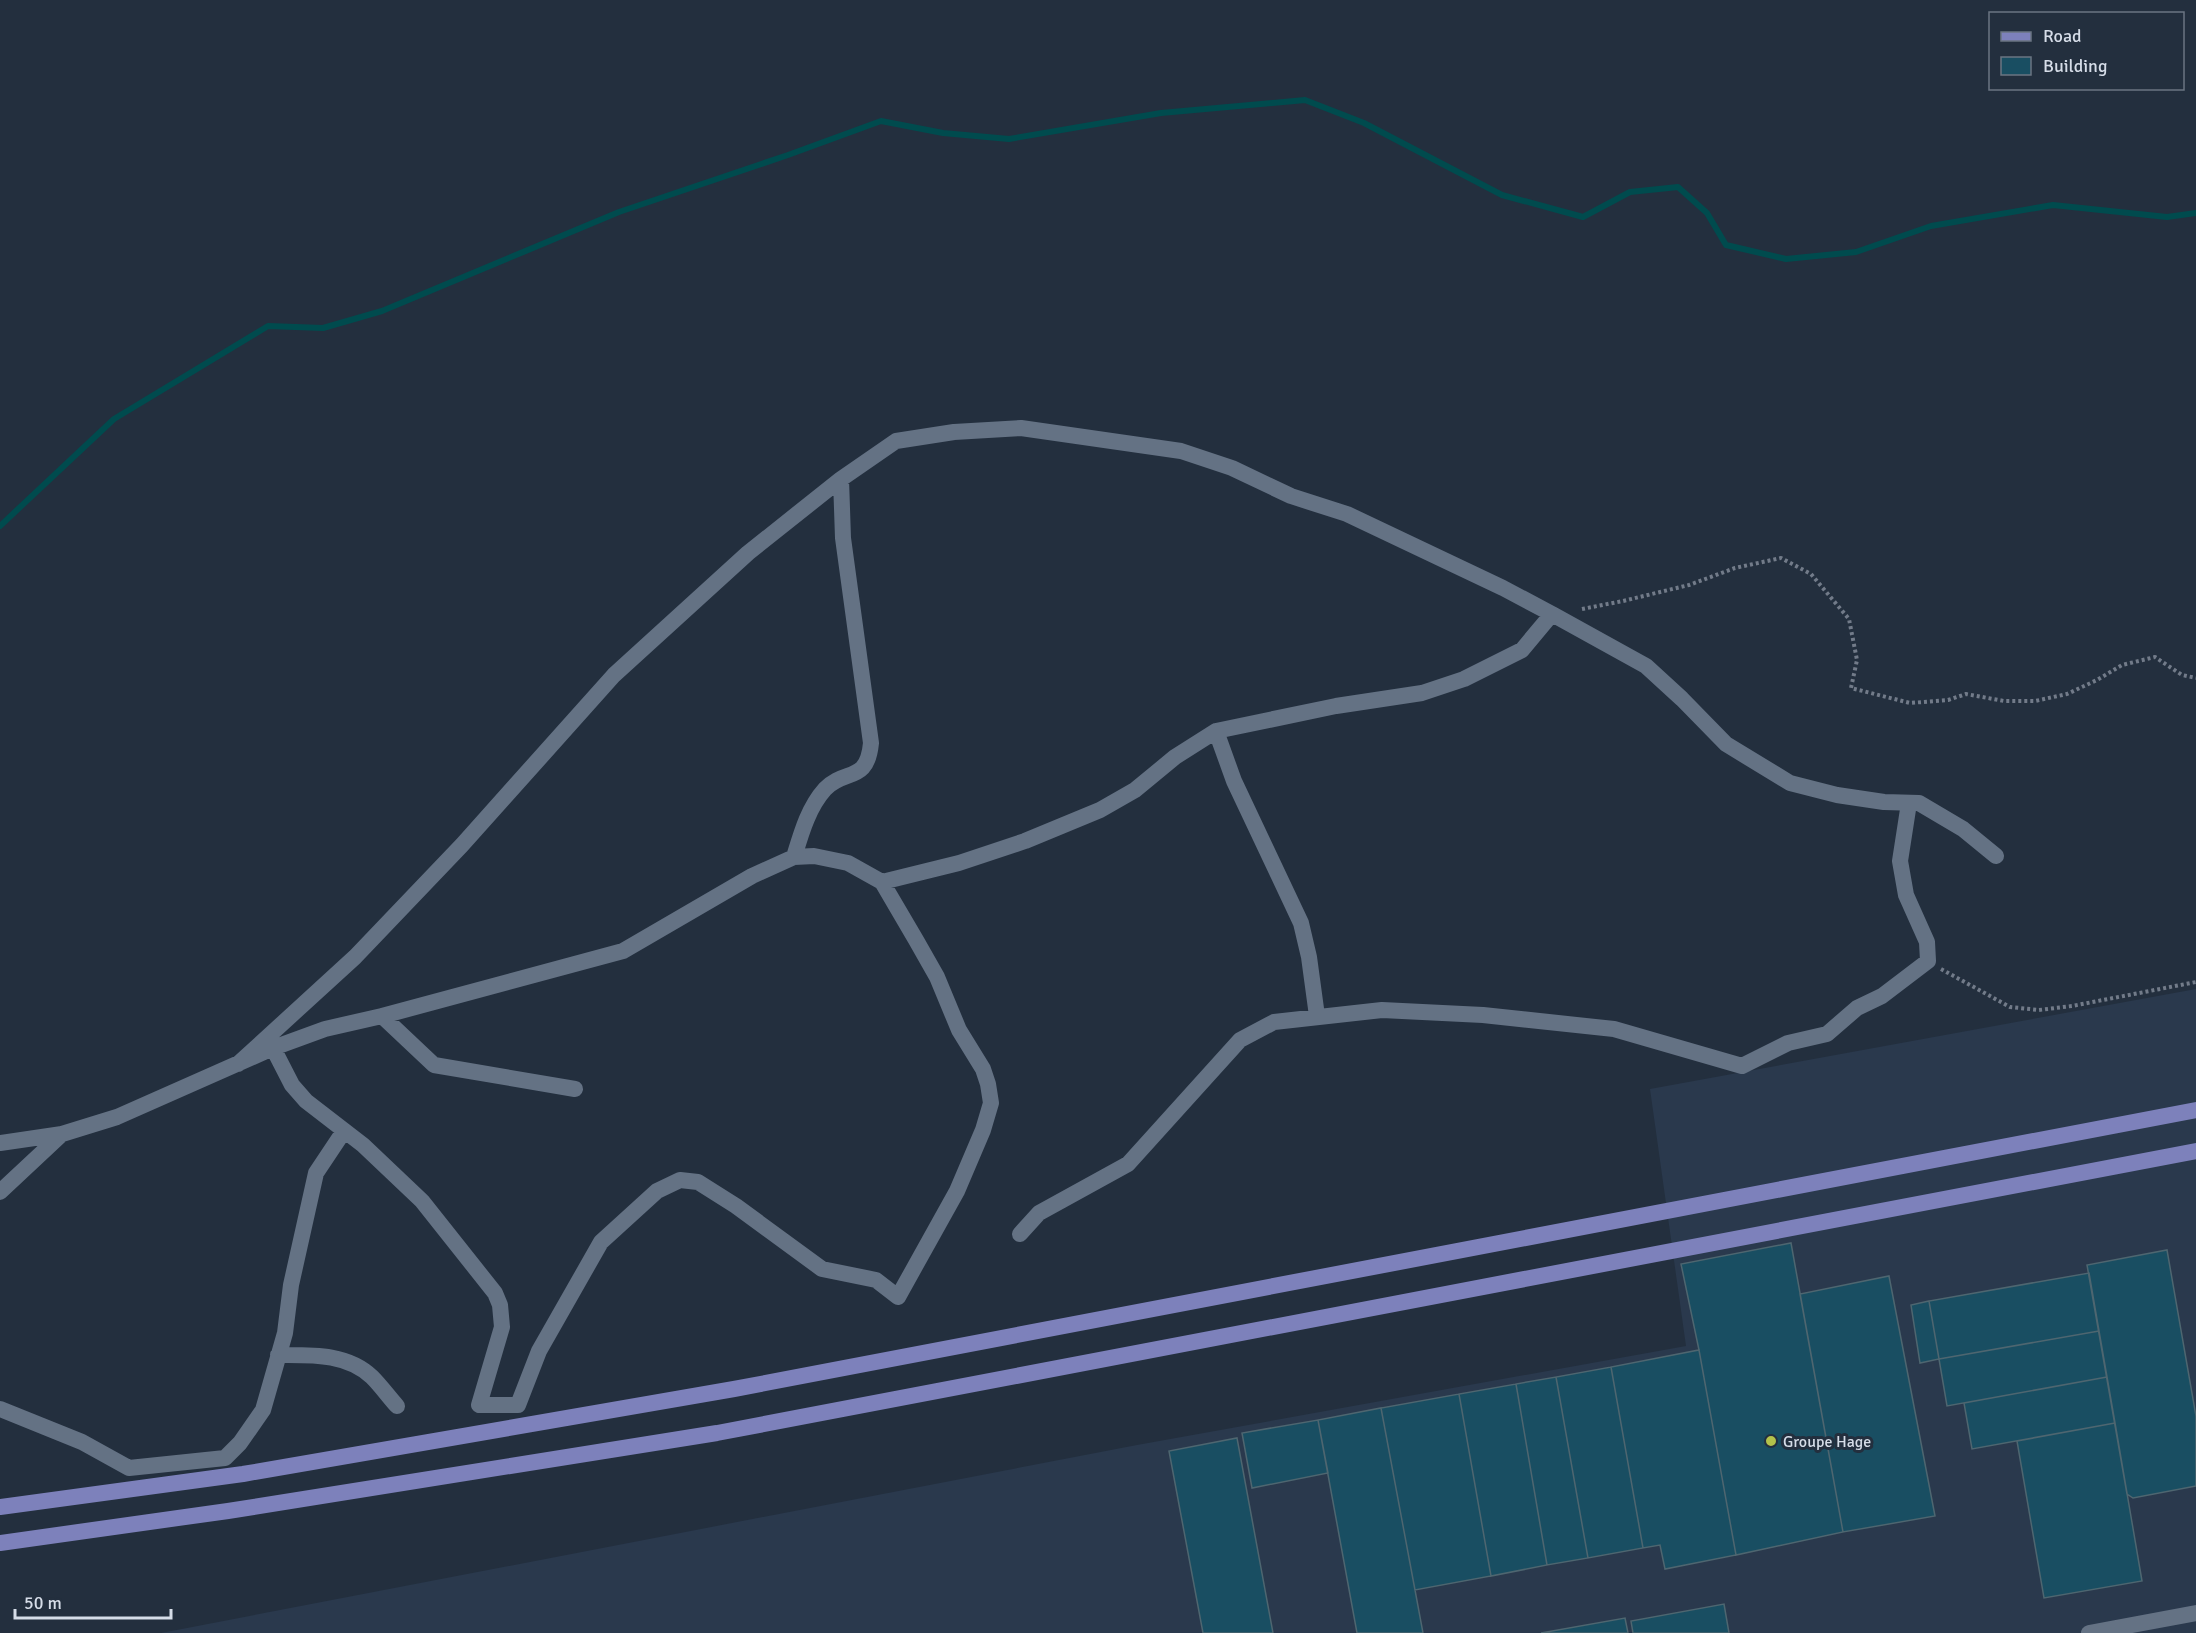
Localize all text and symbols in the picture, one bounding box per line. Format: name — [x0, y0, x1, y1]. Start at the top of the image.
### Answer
legend — [1989, 12, 2184, 90]
text: Road — [2043, 25, 2082, 47]
text: Building — [2043, 55, 2107, 77]
place label: Groupe Hage — [1783, 1432, 1871, 1452]
marker: Groupe Hage — [1764, 1434, 1778, 1448]
scale bar — [15, 1582, 171, 1620]
text: 50 m — [24, 1592, 62, 1614]

